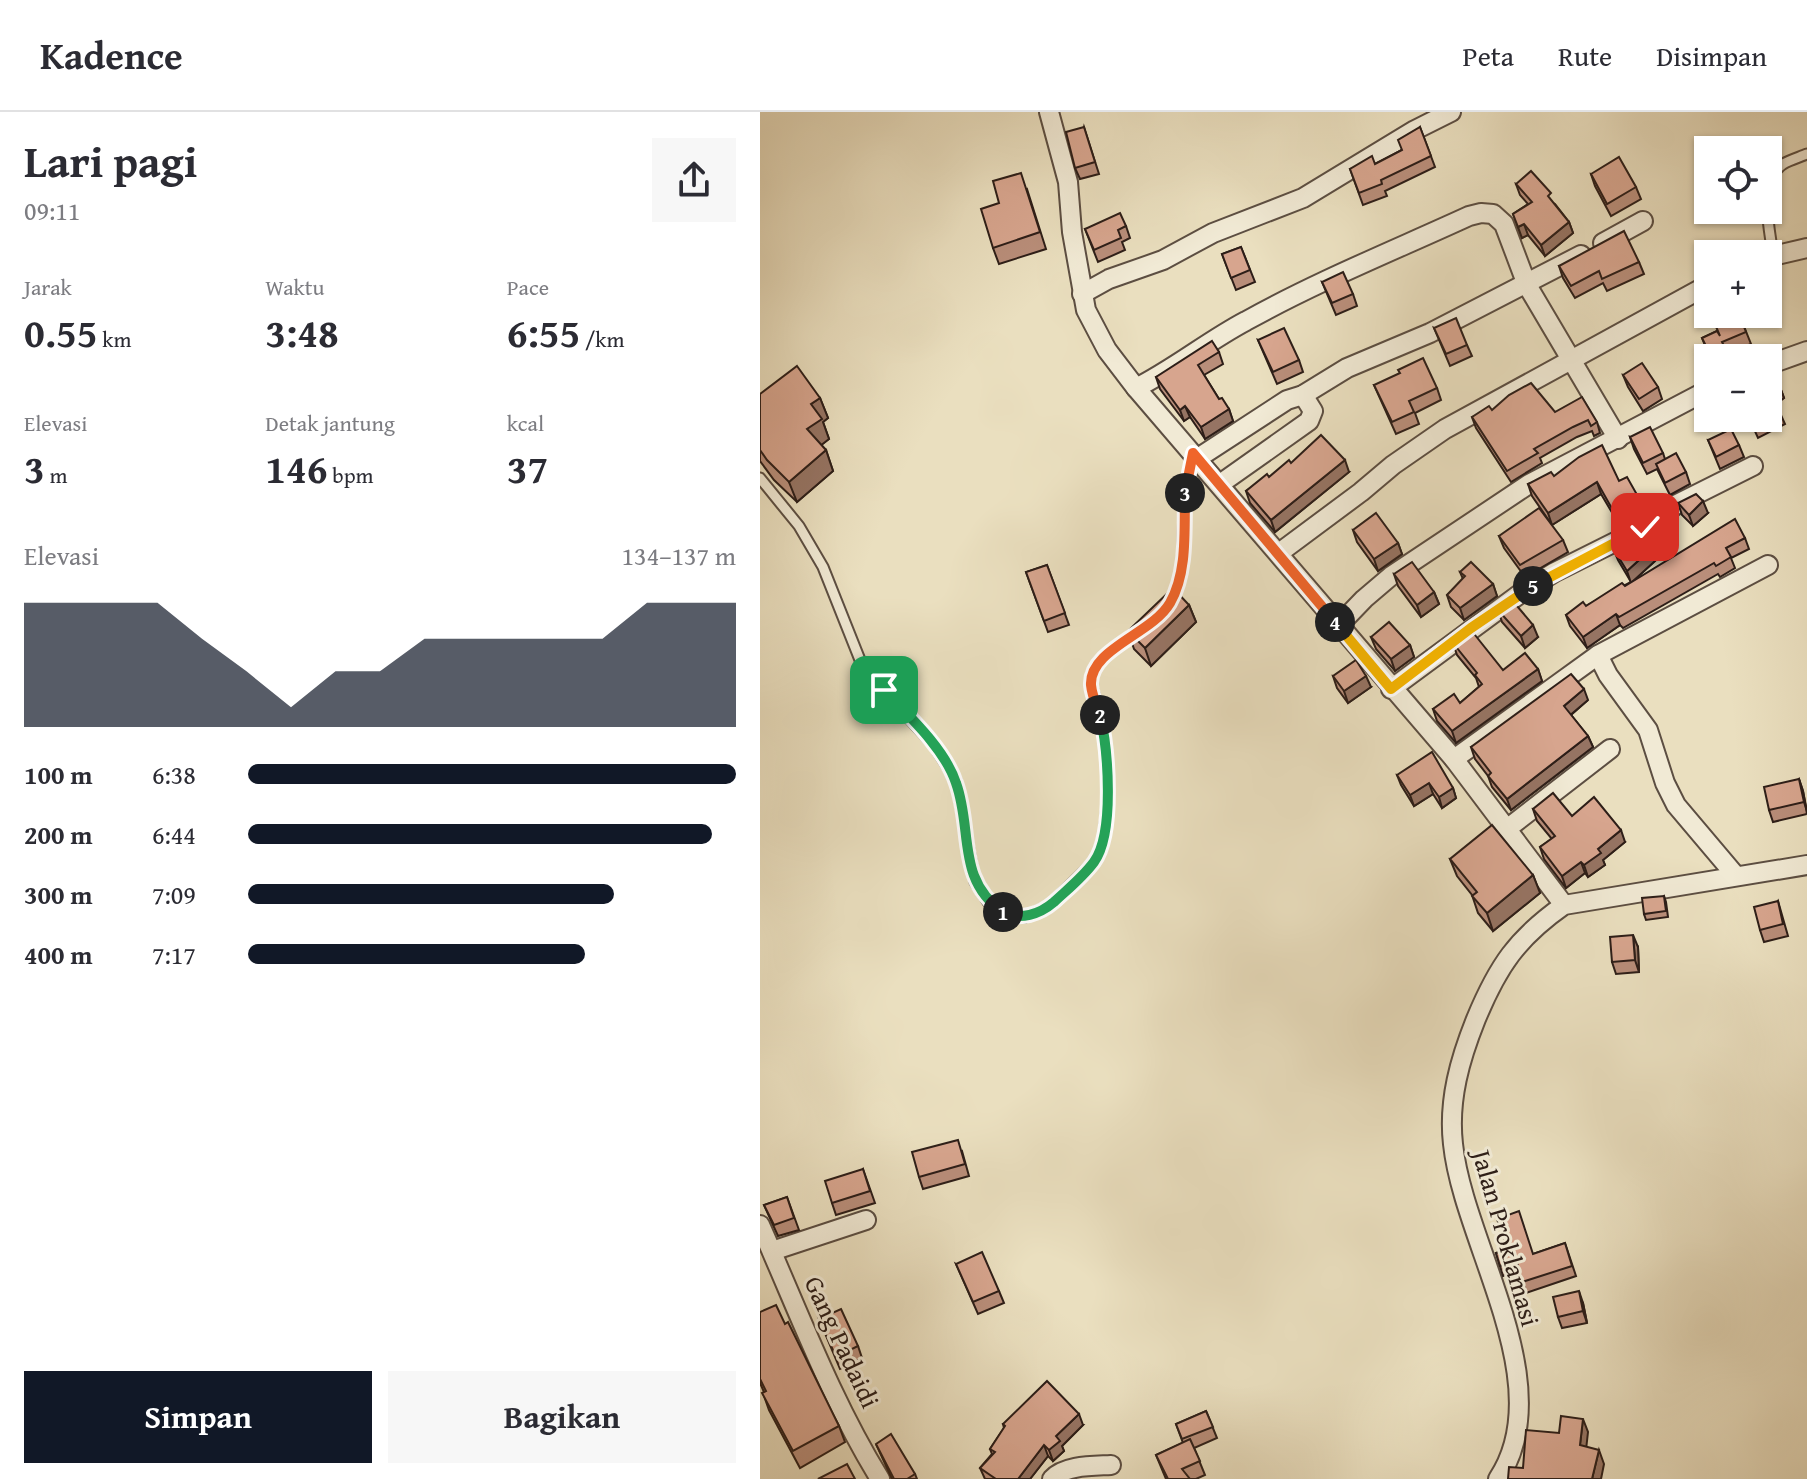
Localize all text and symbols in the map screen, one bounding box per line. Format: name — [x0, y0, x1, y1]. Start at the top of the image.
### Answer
text: Kadence — [40, 27, 183, 83]
text: Peta — [1463, 35, 1514, 76]
text: Rute — [1558, 35, 1612, 76]
text: Disimpan — [1656, 35, 1767, 76]
text: Lari pagi — [24, 129, 197, 193]
map controls — [1694, 136, 1782, 432]
button: locate — [1694, 136, 1782, 224]
button: share — [652, 138, 736, 222]
text: 09:11 — [24, 191, 80, 230]
button: + — [1694, 240, 1782, 328]
text: Jarak — [24, 271, 72, 303]
text: Waktu — [265, 271, 324, 303]
text: Pace — [507, 271, 549, 303]
text: 0.55 — [24, 303, 97, 362]
text: 3:48 — [265, 303, 339, 362]
text: 6:55 — [507, 303, 580, 362]
text: km — [97, 323, 131, 355]
text: /km — [580, 323, 625, 355]
button: − — [1694, 344, 1782, 432]
text: Elevasi — [24, 407, 87, 439]
text: Detak jantung — [265, 407, 395, 439]
text: kcal — [507, 407, 544, 439]
text: 3 — [24, 439, 45, 498]
text: 146 — [265, 439, 328, 498]
text: 37 — [507, 439, 548, 498]
text: m — [45, 459, 68, 491]
text: bpm — [328, 459, 374, 491]
pin: 3 — [1165, 473, 1205, 513]
text: 3 — [1179, 477, 1191, 509]
pin — [1611, 493, 1679, 561]
icon: check — [1623, 505, 1667, 549]
text: Elevasi — [24, 536, 99, 575]
text: 134–137 m — [622, 536, 736, 575]
pin: 5 — [1513, 566, 1553, 606]
text: 5 — [1527, 570, 1539, 602]
pin: 4 — [1315, 602, 1355, 642]
text: 4 — [1329, 606, 1341, 638]
pin — [850, 656, 918, 724]
icon: arrive — [862, 668, 906, 712]
pin: 2 — [1080, 695, 1120, 735]
text: 2 — [1094, 699, 1106, 731]
text: 100 m — [24, 755, 92, 794]
text: 6:38 — [152, 755, 196, 794]
text: 200 m — [24, 815, 92, 854]
text: 6:44 — [152, 815, 196, 854]
text: 300 m — [24, 875, 92, 914]
text: 7:09 — [152, 875, 196, 914]
pin: 1 — [983, 892, 1023, 932]
text: 1 — [997, 896, 1009, 928]
text: 400 m — [24, 935, 92, 974]
text: 7:17 — [152, 935, 196, 974]
street label: Jalan Proklamasi — [1462, 1142, 1550, 1331]
street label: Gang Padaidi — [795, 1269, 890, 1414]
button: Simpan — [24, 1371, 372, 1463]
button: Bagikan — [388, 1371, 736, 1463]

